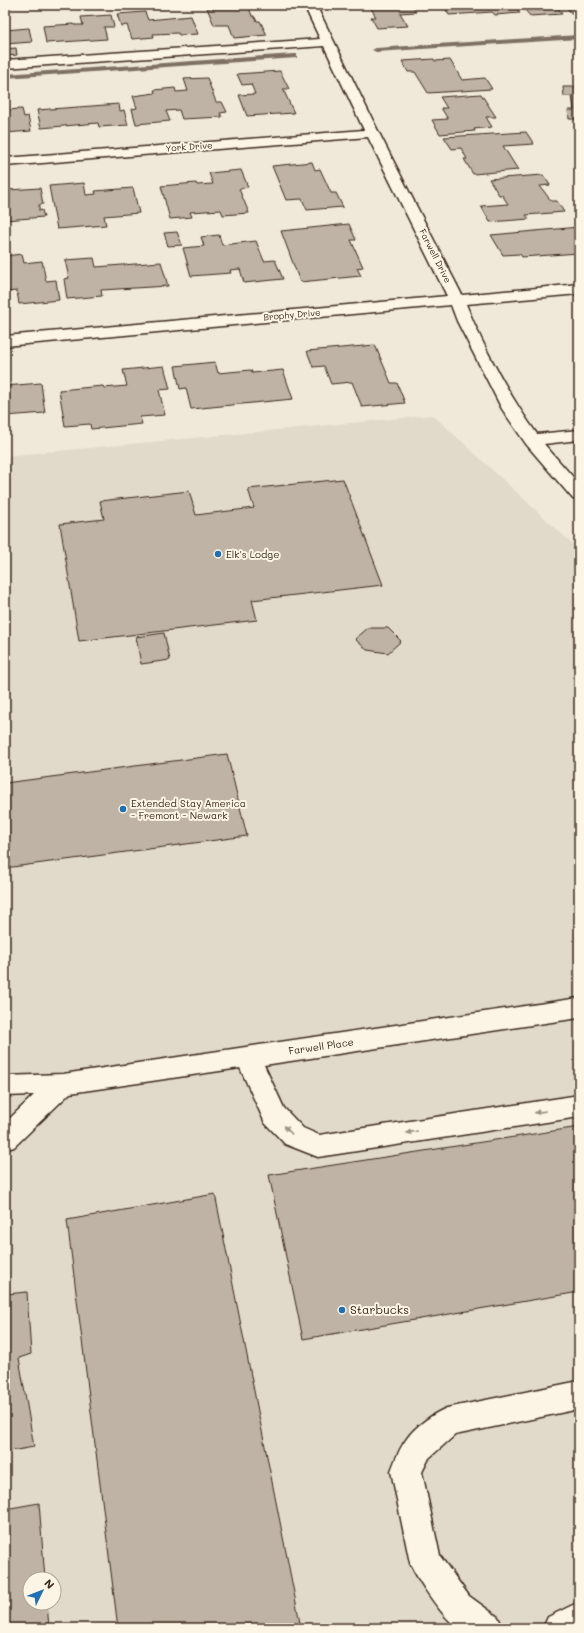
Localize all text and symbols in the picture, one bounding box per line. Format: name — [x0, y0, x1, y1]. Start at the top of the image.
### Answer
street label: York Drive — [165, 139, 213, 154]
street label: Farwell Drive — [417, 227, 454, 285]
street label: Brophy Drive — [263, 307, 321, 322]
place label: Elk's Lodge — [226, 547, 279, 561]
marker: Elk's Lodge — [213, 549, 223, 559]
place label: Extended Stay America - Fremont - Newark — [131, 796, 246, 822]
marker: Extended Stay America - Fremont - Newark — [118, 804, 128, 814]
street label: Farwell Place — [287, 1034, 355, 1058]
one-way arrow — [534, 1109, 547, 1115]
one-way arrow — [284, 1125, 293, 1134]
one-way arrow — [406, 1129, 418, 1135]
place label: Starbucks — [350, 1301, 409, 1317]
marker: Starbucks — [337, 1305, 347, 1315]
north arrow — [22, 1571, 62, 1611]
text: N — [41, 1576, 58, 1592]

